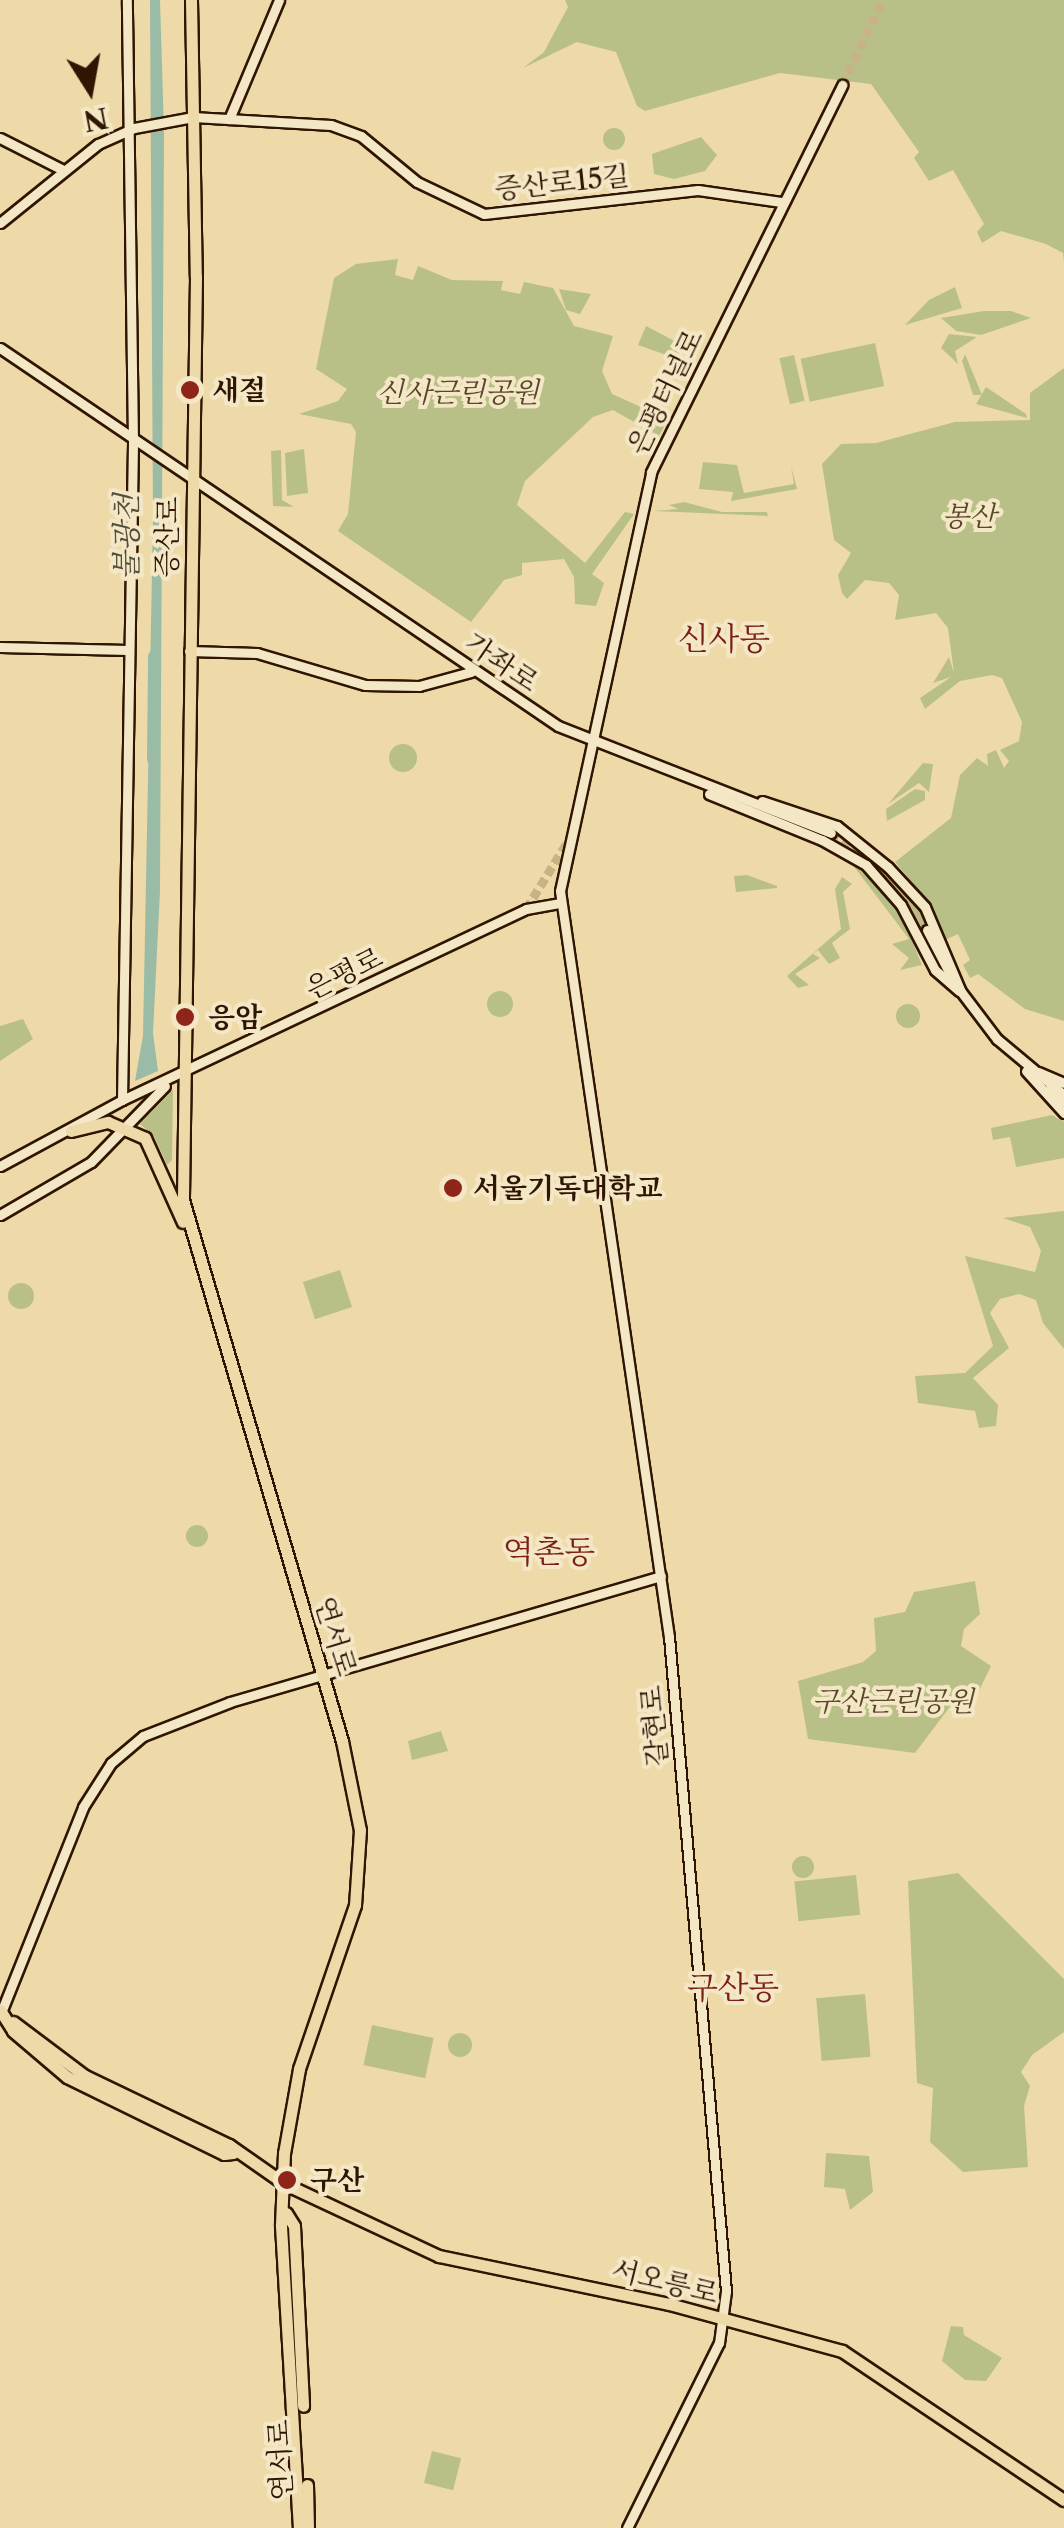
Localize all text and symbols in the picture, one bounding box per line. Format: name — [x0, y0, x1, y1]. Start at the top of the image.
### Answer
north arrow — [40, 40, 140, 140]
text: N — [81, 100, 111, 138]
street label: 증산로15길 — [493, 158, 631, 206]
street label: 은평터널로 — [620, 324, 710, 460]
place label: 새절 — [212, 373, 266, 407]
park label: 신사근린공원 — [377, 375, 539, 409]
marker: 새절 — [177, 377, 203, 403]
water label: 불광천 — [109, 494, 145, 580]
street label: 증산로 — [149, 496, 185, 578]
park label: 봉산 — [942, 499, 996, 533]
district label: 신사동 — [678, 620, 770, 658]
street label: 가좌로 — [459, 625, 545, 699]
street label: 은평로 — [300, 940, 388, 1006]
place label: 응암 — [208, 1000, 262, 1034]
marker: 응암 — [172, 1004, 198, 1030]
place label: 서울기독대학교 — [473, 1171, 662, 1205]
marker: 서울기독대학교 — [442, 1177, 464, 1199]
district label: 역촌동 — [503, 1533, 595, 1571]
street label: 연서로 — [308, 1592, 364, 1680]
street label: 갈현로 — [634, 1684, 674, 1768]
park label: 구산근린공원 — [812, 1684, 974, 1718]
district label: 구산동 — [687, 1969, 779, 2007]
place label: 구산 — [310, 2163, 364, 2197]
marker: 구산 — [274, 2167, 300, 2193]
street label: 서오릉로 — [608, 2252, 722, 2310]
street label: 연서로 — [261, 2419, 299, 2501]

